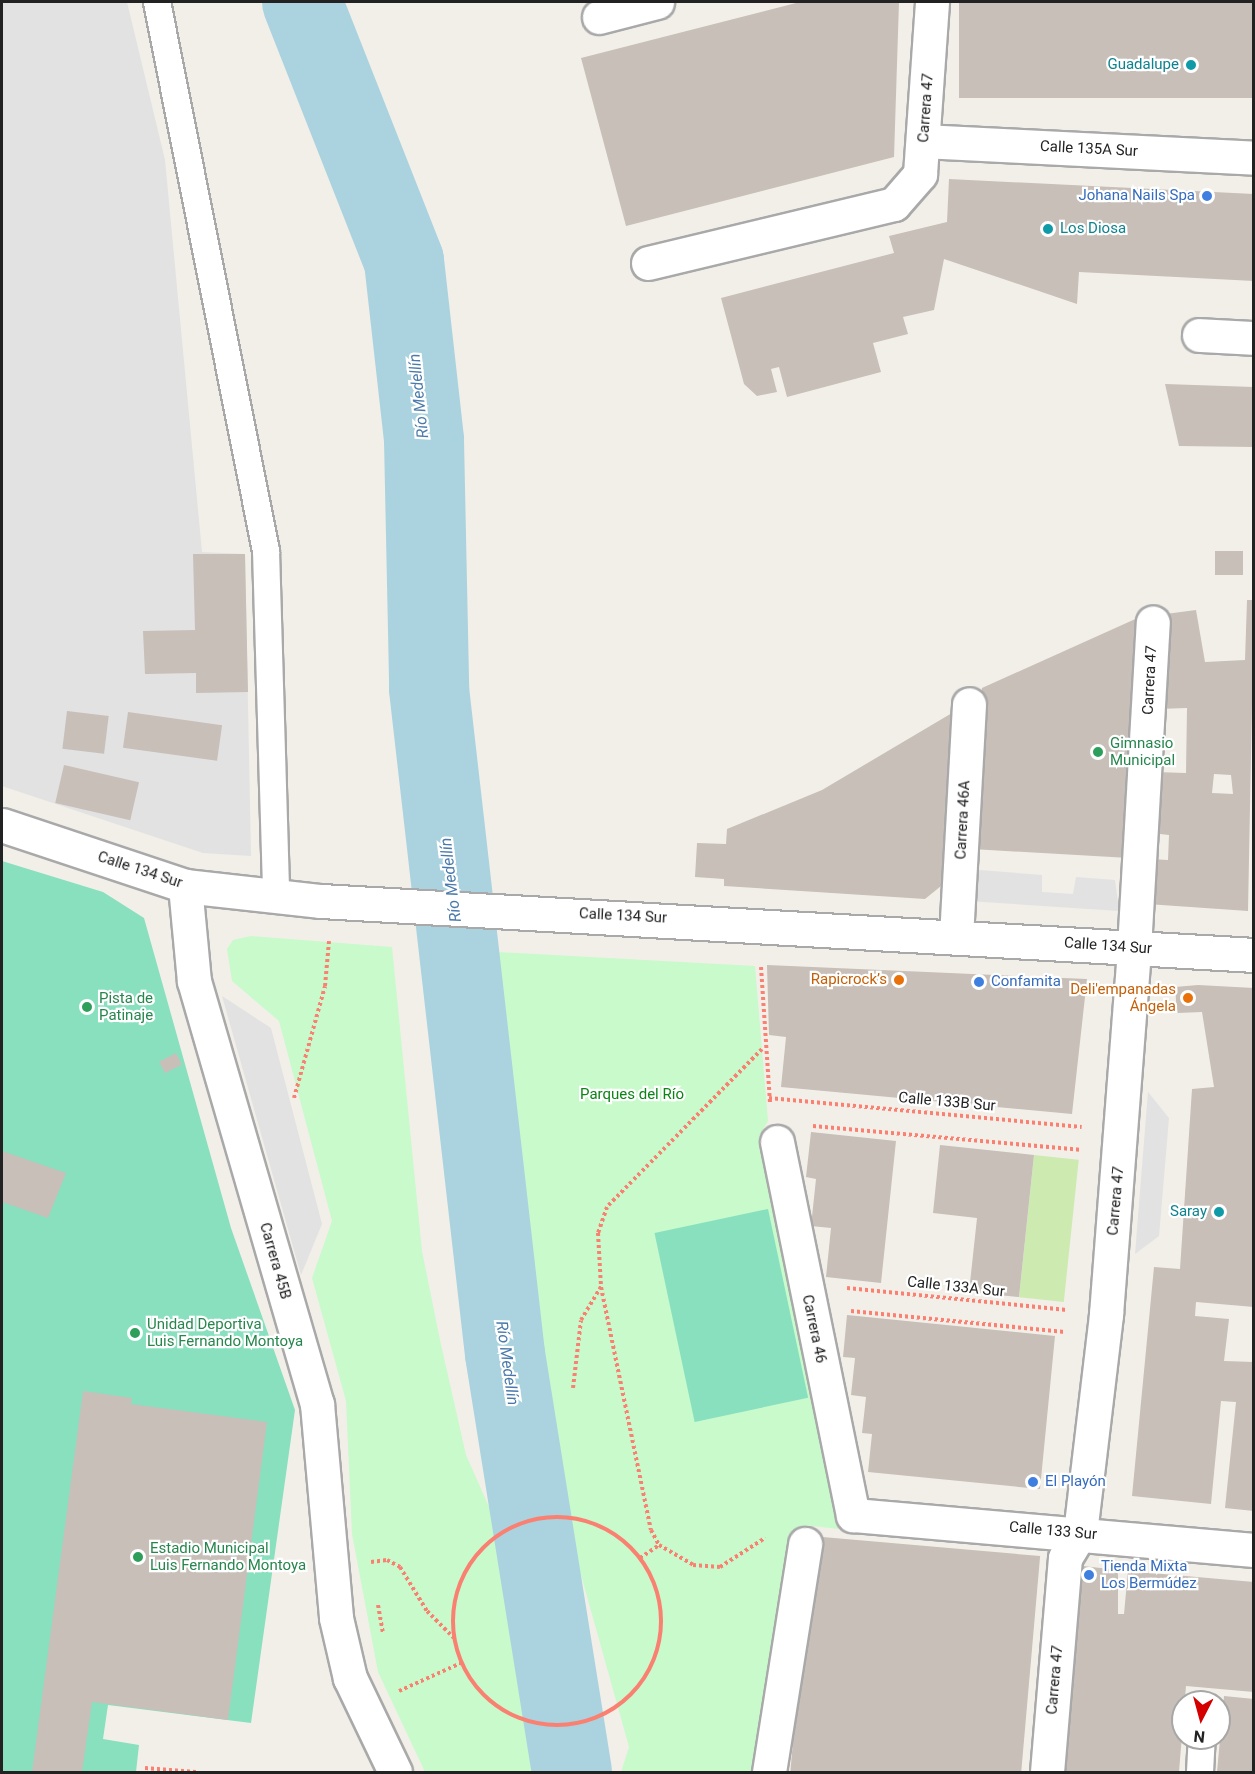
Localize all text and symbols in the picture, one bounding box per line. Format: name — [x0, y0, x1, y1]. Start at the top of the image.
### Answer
place label: Guadalupe — [1107, 56, 1179, 74]
marker: Guadalupe — [1184, 58, 1198, 72]
street label: Carrera 47 — [915, 73, 937, 143]
street label: Calle 135A Sur — [1040, 137, 1138, 161]
place label: Johana Nails Spa — [1078, 187, 1195, 205]
marker: Johana Nails Spa — [1200, 189, 1214, 203]
place label: Los Diosa — [1060, 220, 1126, 238]
marker: Los Diosa — [1041, 222, 1055, 236]
water label: Río Medellín — [405, 353, 433, 439]
street label: Carrera 47 — [1139, 645, 1161, 715]
place label: Gimnasio Municipal — [1110, 734, 1175, 769]
marker: Gimnasio Municipal — [1091, 745, 1105, 759]
street label: Carrera 46A — [952, 780, 974, 860]
water label: Río Medellín — [436, 837, 466, 923]
street label: Calle 134 Sur — [95, 848, 185, 892]
street label: Calle 134 Sur — [579, 905, 667, 927]
street label: Calle 134 Sur — [1063, 934, 1153, 958]
place label: Rapicrock’s — [811, 971, 887, 989]
marker: Rapicrock’s — [892, 973, 906, 987]
place label: Confamita — [991, 973, 1061, 991]
marker: Confamita — [972, 975, 986, 989]
place label: Deli'empanadas Ángela — [1070, 980, 1176, 1015]
place label: Pista de Patinaje — [99, 989, 153, 1024]
marker: Deli'empanadas Ángela — [1181, 991, 1195, 1005]
marker: Pista de Patinaje — [80, 1000, 94, 1014]
park label: Parques del Río — [580, 1086, 684, 1104]
street label: Calle 133B Sur — [898, 1089, 996, 1115]
street label: Carrera 47 — [1104, 1166, 1128, 1236]
place label: Saray — [1170, 1203, 1207, 1221]
marker: Saray — [1212, 1205, 1226, 1219]
street label: Carrera 45B — [255, 1221, 295, 1301]
street label: Calle 133A Sur — [906, 1273, 1006, 1301]
street label: Carrera 46 — [798, 1293, 830, 1365]
place label: Unidad Deportiva Luis Fernando Montoya — [147, 1315, 303, 1350]
water label: Río Medellín — [492, 1320, 522, 1406]
marker: Unidad Deportiva Luis Fernando Montoya — [128, 1326, 142, 1340]
place label: El Playón — [1045, 1473, 1106, 1491]
marker: El Playón — [1026, 1475, 1040, 1489]
street label: Calle 133 Sur — [1008, 1518, 1098, 1544]
place label: Estadio Municipal Luis Fernando Montoya — [150, 1539, 306, 1574]
marker: Estadio Municipal Luis Fernando Montoya — [131, 1550, 145, 1564]
place label: Tienda Mixta Los Bermúdez — [1101, 1557, 1197, 1592]
marker: Tienda Mixta Los Bermúdez — [1082, 1568, 1096, 1582]
street label: Carrera 47 — [1043, 1645, 1067, 1715]
north arrow — [1171, 1690, 1231, 1750]
text: N — [1193, 1726, 1206, 1746]

